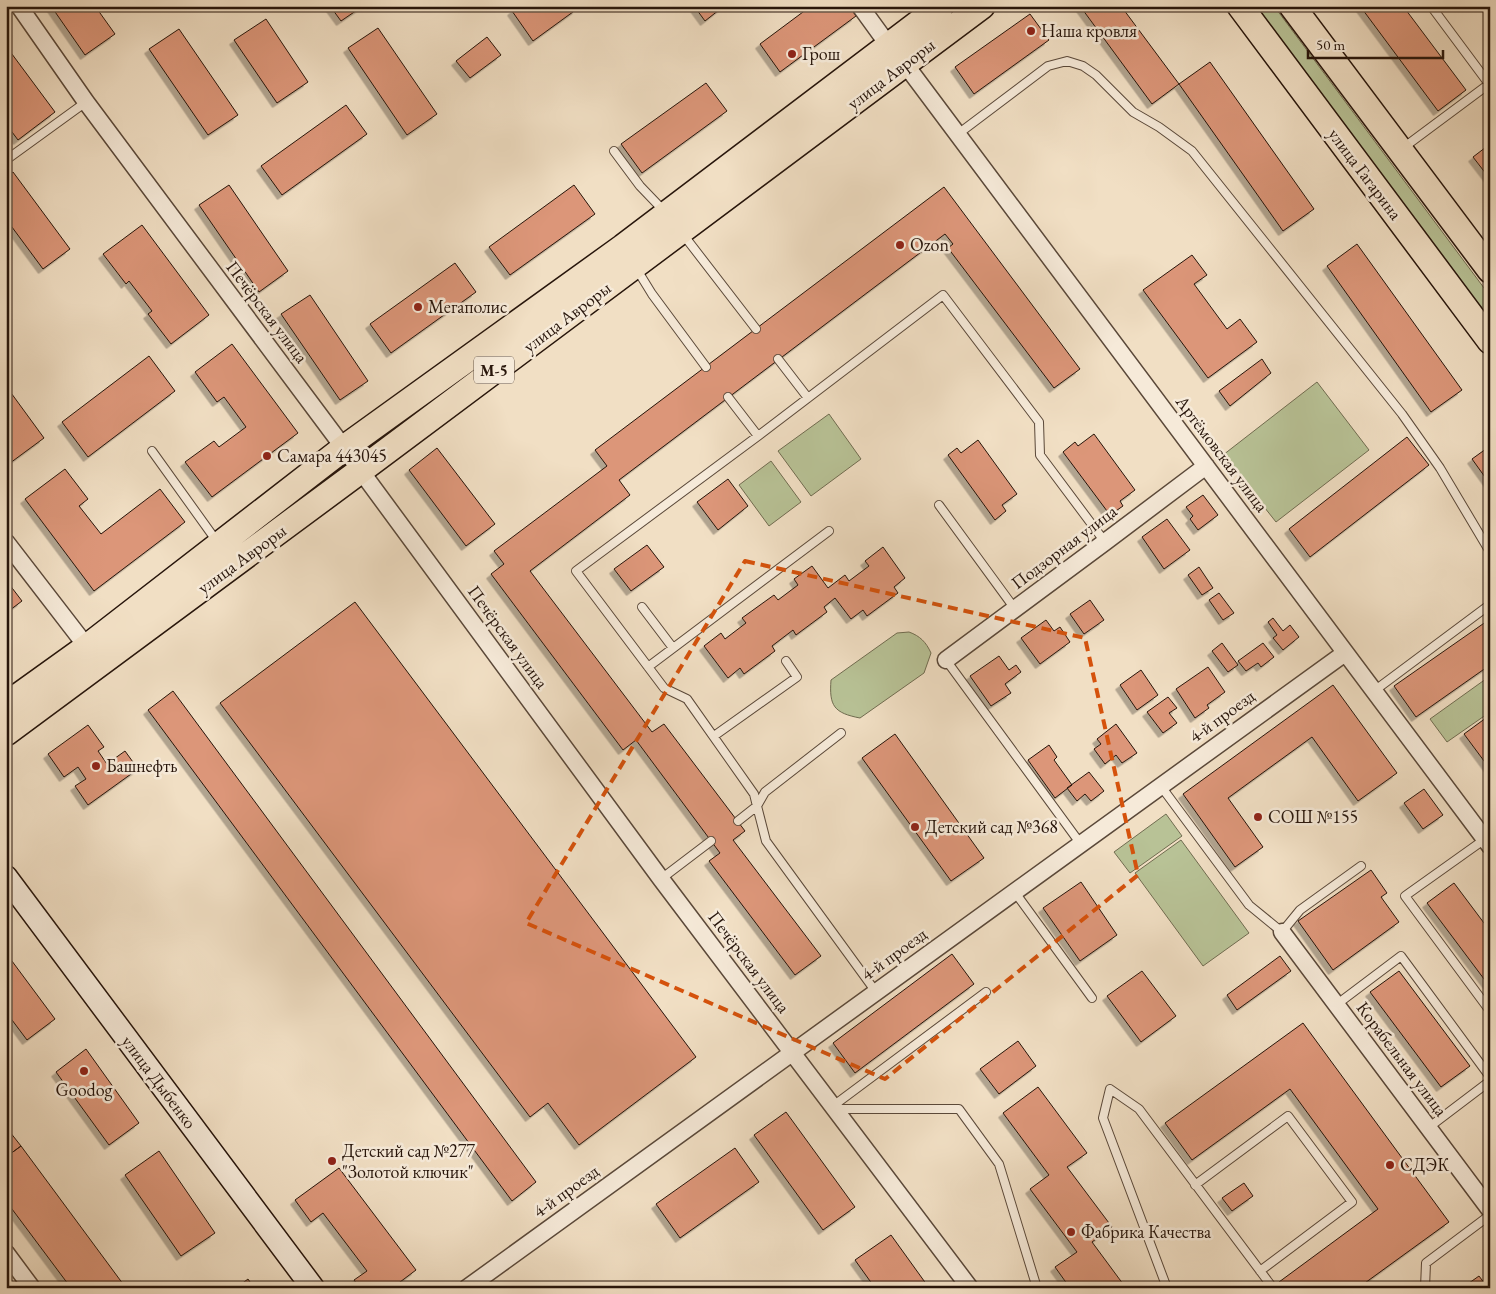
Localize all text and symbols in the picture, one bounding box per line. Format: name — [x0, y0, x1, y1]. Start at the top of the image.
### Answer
place label: Наша кровля — [1041, 19, 1137, 42]
marker: Наша кровля — [1025, 25, 1037, 37]
scale bar — [1308, 28, 1444, 60]
street label: улица Авроры — [842, 33, 939, 114]
text: 50 m — [1316, 35, 1345, 54]
place label: Грош — [802, 42, 841, 65]
marker: Грош — [786, 48, 798, 60]
street label: улица Гагарина — [1323, 123, 1408, 225]
place label: Ozon — [910, 233, 949, 256]
marker: Ozon — [894, 239, 906, 251]
street label: Печёрская улица — [221, 256, 314, 368]
street label: улица Авроры — [518, 276, 615, 357]
place label: Мегаполис — [428, 295, 507, 318]
marker: Мегаполис — [412, 301, 424, 313]
road number: М-5 — [474, 356, 514, 384]
street label: Артёмовская улица — [1170, 390, 1274, 517]
place label: Самара 443045 — [277, 444, 387, 467]
marker: Самара 443045 — [261, 450, 273, 462]
street label: Подзорная улица — [1006, 499, 1122, 594]
street label: улица Авроры — [193, 519, 291, 599]
street label: Печёрская улица — [463, 580, 554, 694]
street label: 4-й проезд — [1184, 684, 1259, 747]
place label: Башнефть — [106, 754, 178, 777]
marker: Башнефть — [90, 760, 102, 772]
place label: СОШ №155 — [1268, 805, 1358, 828]
marker: СОШ №155 — [1252, 811, 1264, 823]
place label: Детский сад №368 — [925, 815, 1058, 838]
marker: Детский сад №368 — [909, 821, 921, 833]
street label: Печёрская улица — [703, 906, 796, 1018]
street label: 4-й проезд — [856, 922, 931, 985]
street label: Корабельная улица — [1352, 997, 1454, 1121]
street label: улица Дыбенко — [117, 1030, 202, 1133]
marker: Goodog — [78, 1065, 90, 1077]
place label: Goodog — [56, 1078, 113, 1101]
place label: Детский сад №277 "Золотой ключик" — [342, 1139, 475, 1183]
place label: СДЭК — [1400, 1153, 1449, 1176]
marker: Детский сад №277 "Золотой ключик" — [326, 1155, 338, 1167]
street label: 4-й проезд — [528, 1159, 603, 1222]
marker: СДЭК — [1384, 1159, 1396, 1171]
place label: Фабрика Качества — [1081, 1220, 1212, 1243]
marker: Фабрика Качества — [1065, 1226, 1077, 1238]

